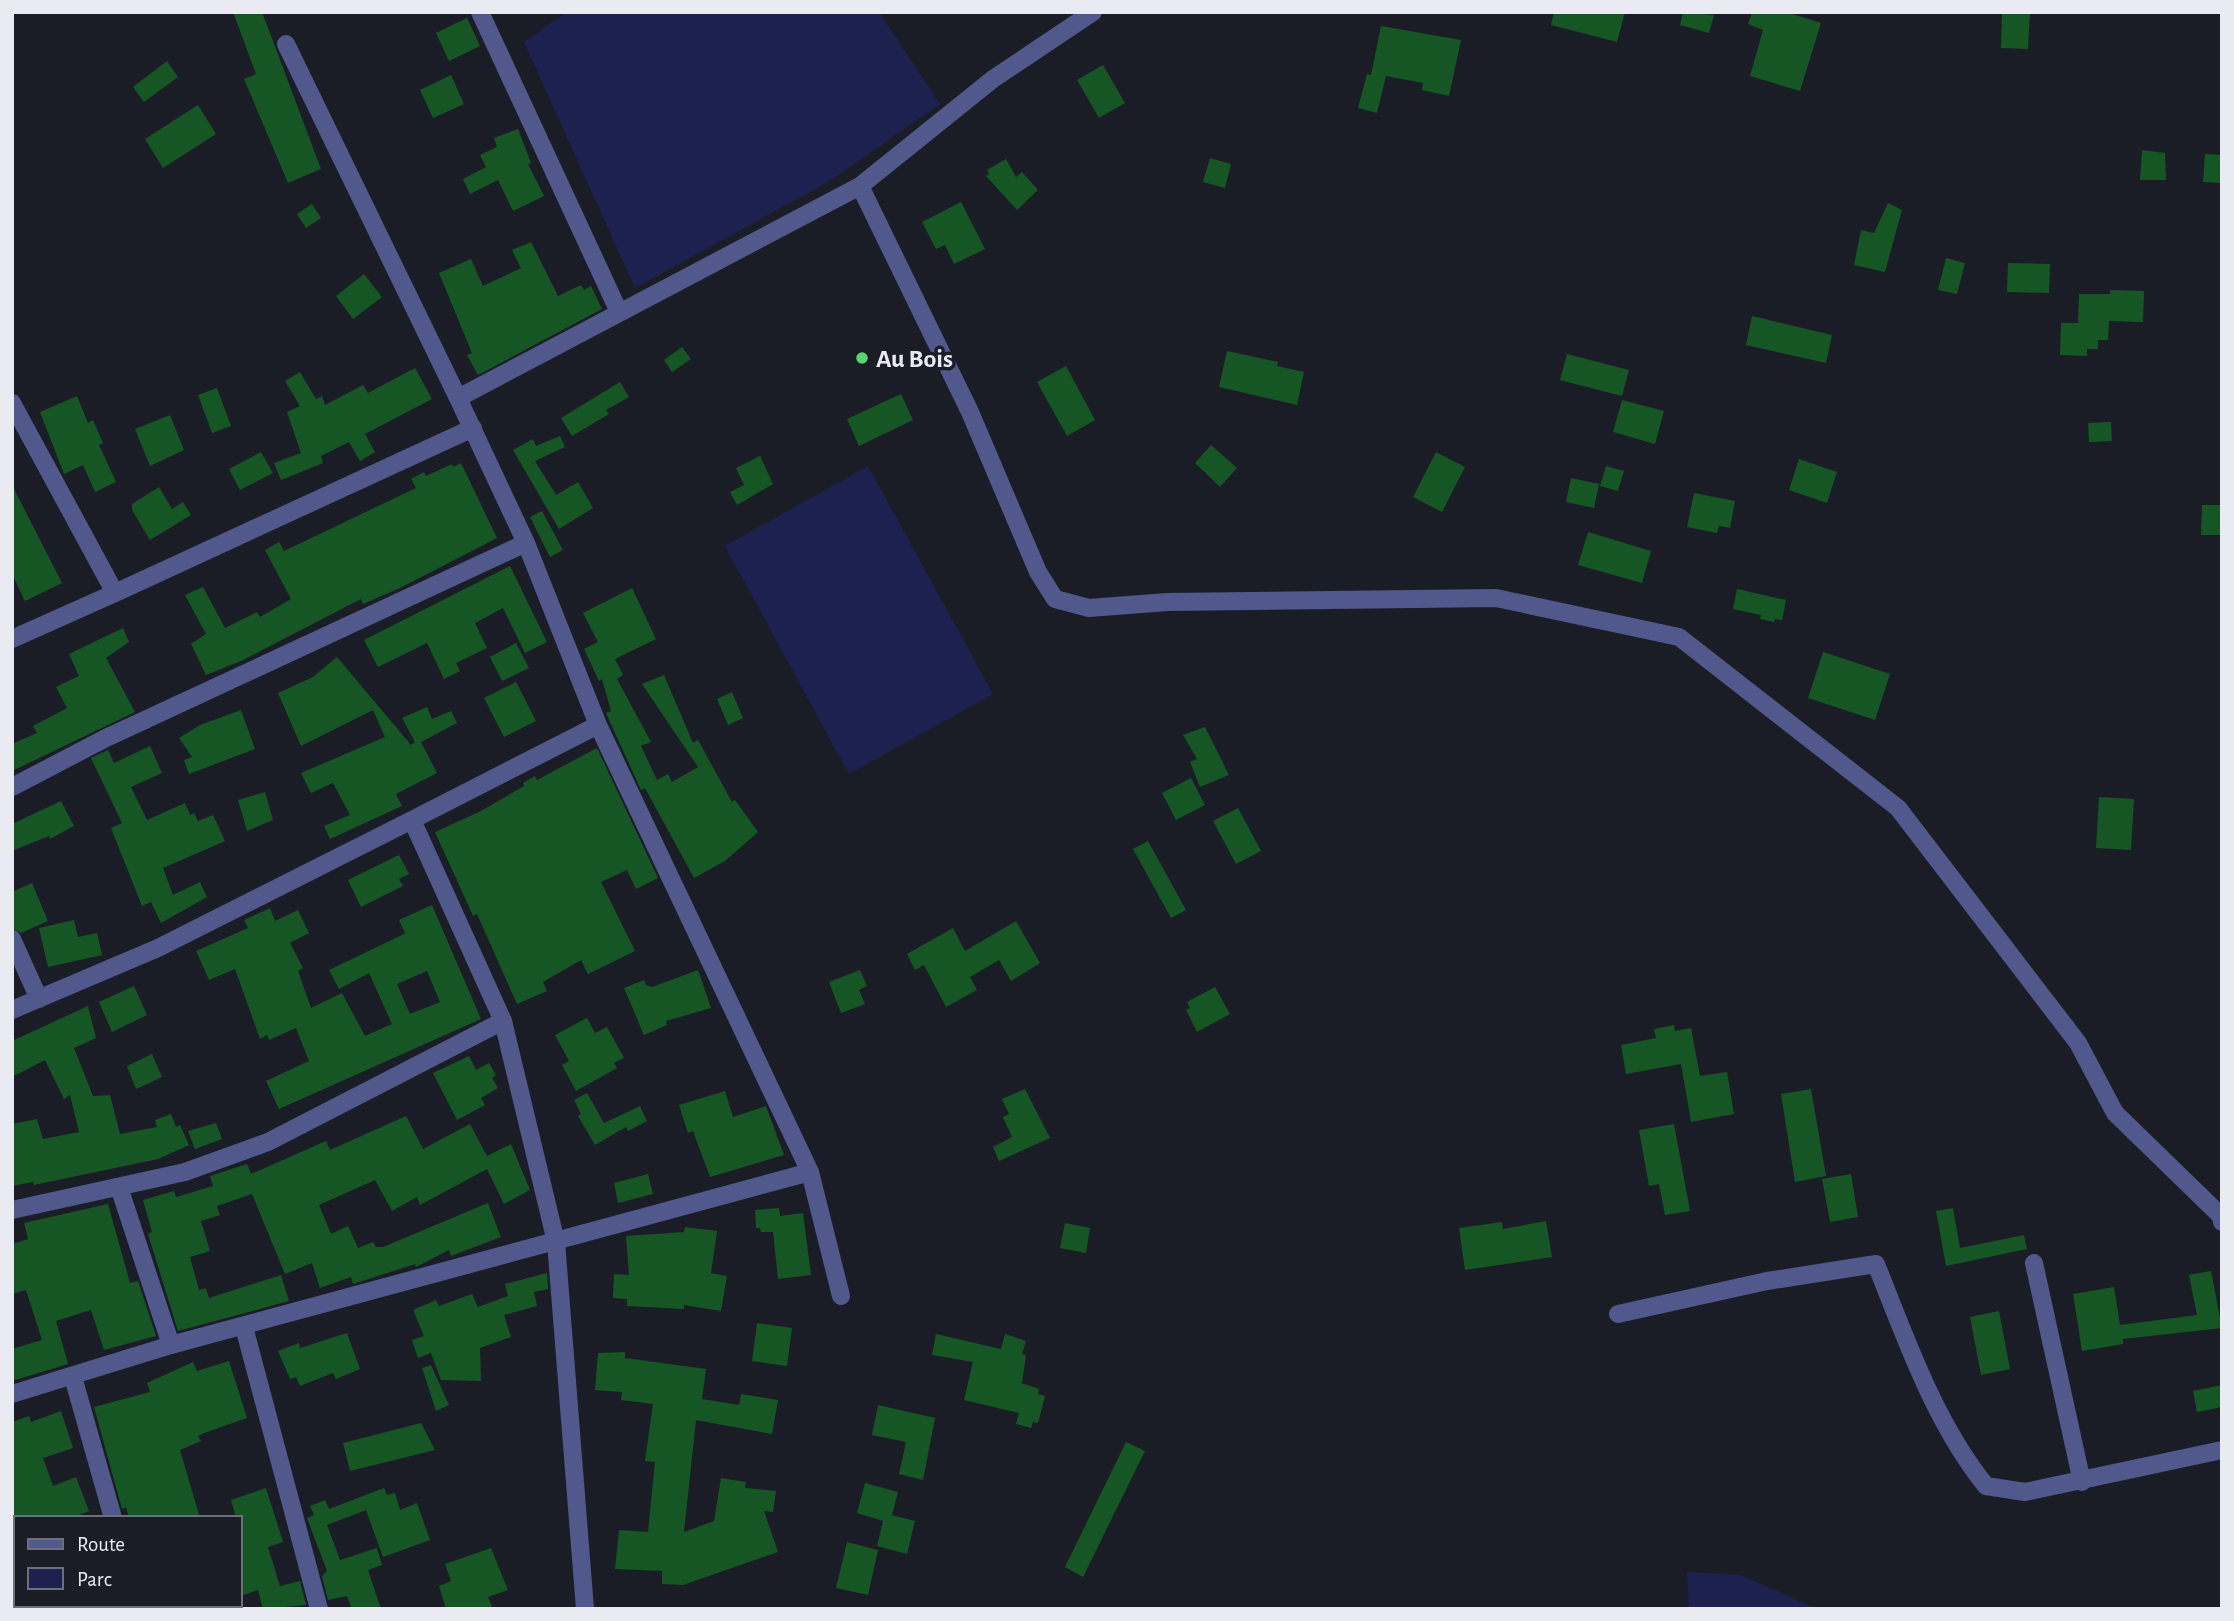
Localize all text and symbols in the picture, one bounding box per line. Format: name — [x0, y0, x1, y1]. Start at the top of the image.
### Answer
place label: Au Bois — [876, 346, 953, 372]
marker: Au Bois — [854, 350, 870, 366]
legend — [14, 1516, 242, 1607]
text: Route — [77, 1534, 125, 1555]
text: Parc — [77, 1569, 112, 1590]

